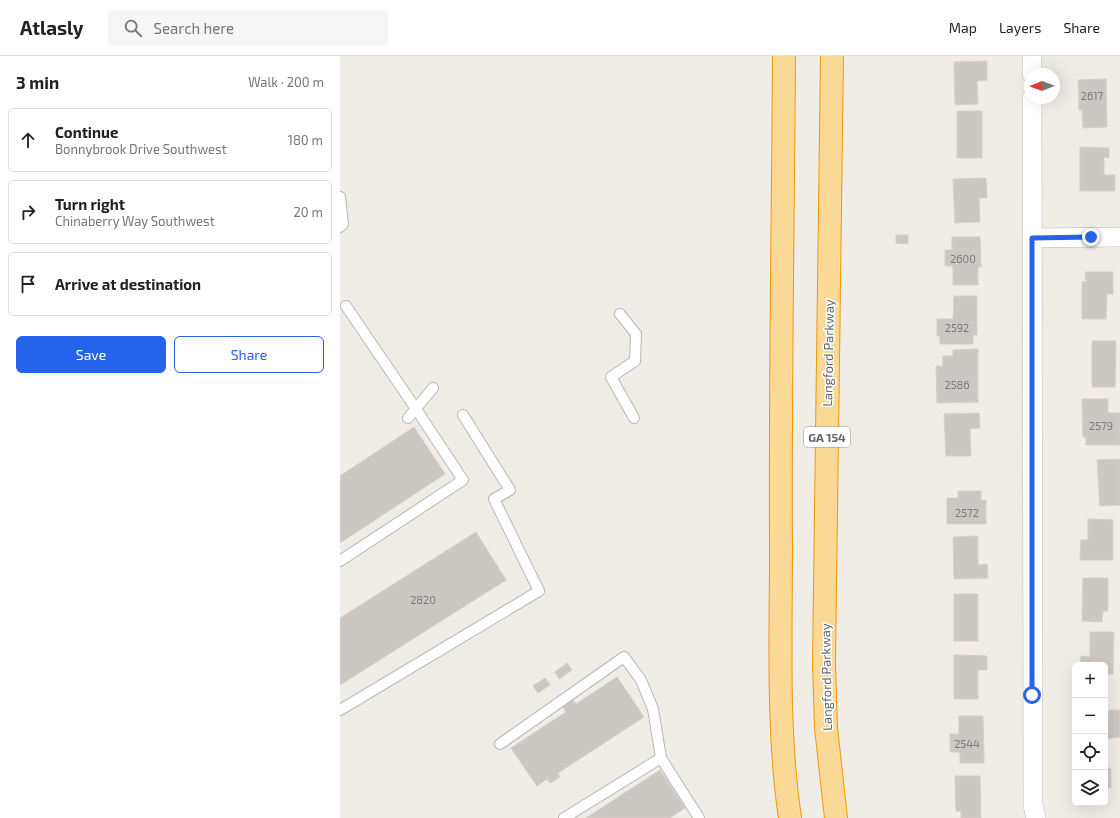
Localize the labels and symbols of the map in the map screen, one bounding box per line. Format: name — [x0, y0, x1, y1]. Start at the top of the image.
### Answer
north arrow — [1024, 68, 1060, 104]
house number: 2617 — [1081, 89, 1104, 102]
route end — [1082, 228, 1100, 246]
house number: 2600 — [950, 252, 976, 265]
street label: Langford Parkway — [819, 299, 837, 407]
house number: 2592 — [945, 321, 969, 334]
house number: 2586 — [944, 378, 970, 391]
house number: 2579 — [1089, 419, 1113, 432]
road number: GA 154 — [804, 427, 850, 447]
house number: 2572 — [955, 506, 979, 519]
house number: 2820 — [410, 593, 436, 606]
street label: Langford Parkway — [817, 623, 835, 731]
route start — [1023, 686, 1041, 704]
house number: 2544 — [954, 737, 980, 750]

